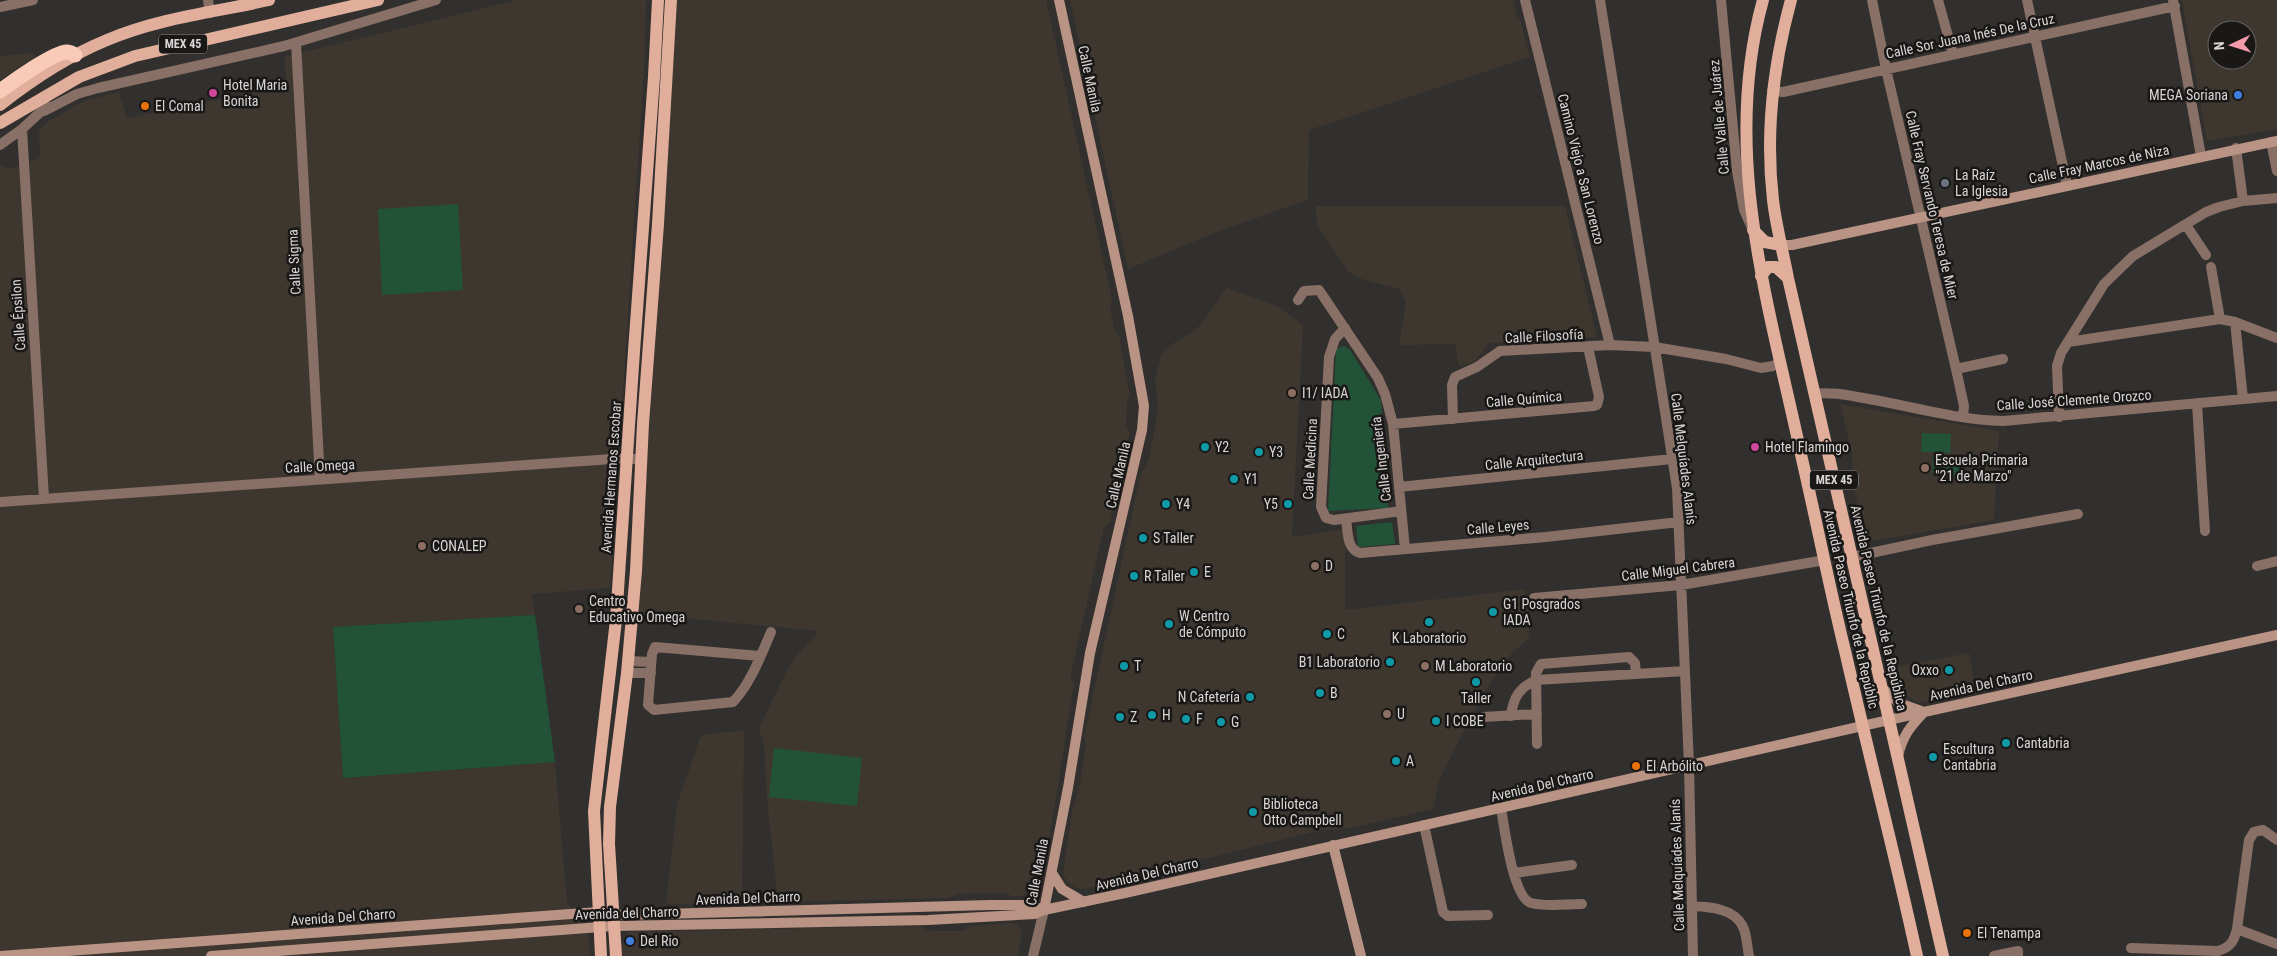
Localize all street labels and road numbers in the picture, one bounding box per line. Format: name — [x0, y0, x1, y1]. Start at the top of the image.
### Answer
street label: Calle Sor Juana Inés De la Cruz — [1884, 10, 2056, 62]
road number: MEX 45 — [159, 34, 207, 54]
street label: Calle Manila — [1075, 44, 1105, 114]
street label: Calle Valle de Juárez — [1706, 59, 1732, 175]
street label: Camino Viejo a San Lorenzo — [1555, 92, 1607, 246]
street label: Calle Fray Servando Teresa de Mier — [1902, 109, 1962, 301]
street label: Calle Fray Marcos de Niza — [2027, 141, 2171, 187]
street label: Calle Sigma — [284, 229, 304, 295]
street label: Calle Épsilon — [7, 279, 28, 351]
street label: Calle Filosofía — [1504, 326, 1584, 346]
street label: Calle José Clemente Orozco — [1996, 387, 2152, 413]
street label: Calle Química — [1485, 388, 1563, 410]
street label: Calle Melquíades Alanís — [1668, 392, 1700, 526]
street label: Avenida Hermanos Escobar — [598, 401, 624, 553]
street label: Calle Ingeniería — [1368, 416, 1394, 502]
street label: Calle Medicina — [1300, 418, 1320, 500]
street label: Calle Manila — [1103, 440, 1133, 510]
street label: Calle Arquitectura — [1484, 447, 1584, 473]
street label: Calle Omega — [285, 456, 355, 476]
road number: MEX 45 — [1810, 470, 1858, 490]
street label: Avenida Paseo Triunfo de la República — [1847, 503, 1911, 713]
street label: Avenida Paseo Triunfo de la Repúblic — [1820, 508, 1882, 710]
street label: Calle Leyes — [1466, 516, 1530, 538]
street label: Calle Miguel Cabrera — [1620, 554, 1736, 584]
street label: Avenida Del Charro — [1928, 666, 2034, 704]
street label: Avenida Del Charro — [1489, 765, 1595, 805]
street label: Calle Melquíades Alanís — [1667, 798, 1687, 932]
street label: Calle Manila — [1023, 837, 1051, 907]
street label: Avenida Del Charro — [1094, 854, 1200, 894]
street label: Avenida Del Charro — [695, 888, 801, 908]
street label: Avenida del Charro — [575, 903, 679, 923]
street label: Avenida Del Charro — [290, 905, 396, 929]

